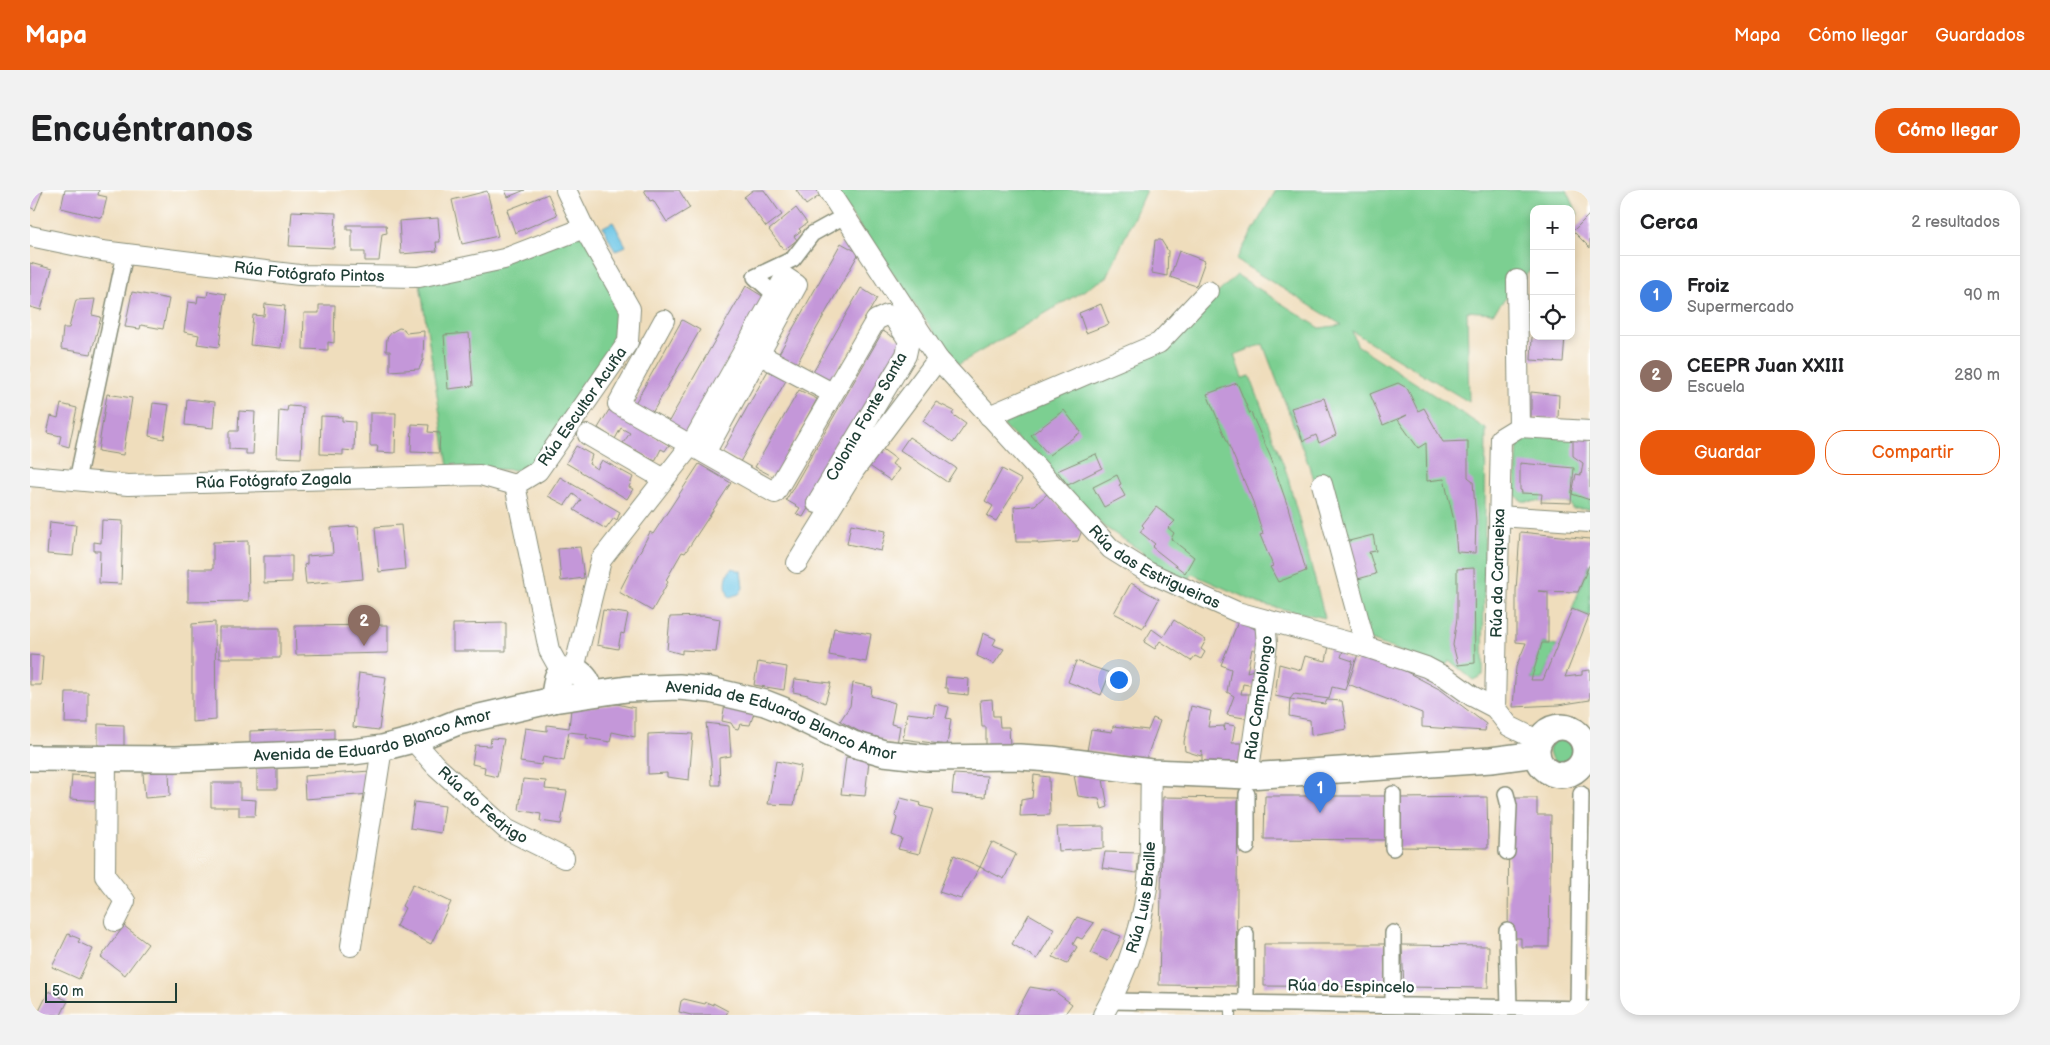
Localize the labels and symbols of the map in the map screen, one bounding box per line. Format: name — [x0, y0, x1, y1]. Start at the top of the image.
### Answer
street label: Rúa Fotógrafo Pintos — [233, 258, 385, 286]
street label: Rúa Escultor Acuña — [535, 344, 631, 470]
street label: Colonia Fonte Santa — [822, 349, 912, 485]
street label: Rúa Fotógrafo Zagala — [195, 469, 352, 493]
street label: Rúa da Carqueixa — [1487, 508, 1509, 638]
street label: Rúa das Estrigueiras — [1084, 521, 1223, 613]
pin: 2 — [348, 605, 380, 646]
street label: Rúa Campolongo — [1241, 635, 1277, 761]
your location — [1106, 667, 1132, 693]
street label: Avenida de Eduardo Blanco Amor — [665, 677, 897, 764]
street label: Avenida de Eduardo Blanco Amor — [253, 705, 493, 765]
street label: Rúa do Fedrigo — [434, 763, 531, 848]
pin: 1 — [1304, 772, 1336, 813]
street label: Rúa Luis Braille — [1122, 841, 1160, 956]
street label: Rúa do Espincelo — [1287, 976, 1415, 998]
scale bar — [45, 980, 178, 1003]

